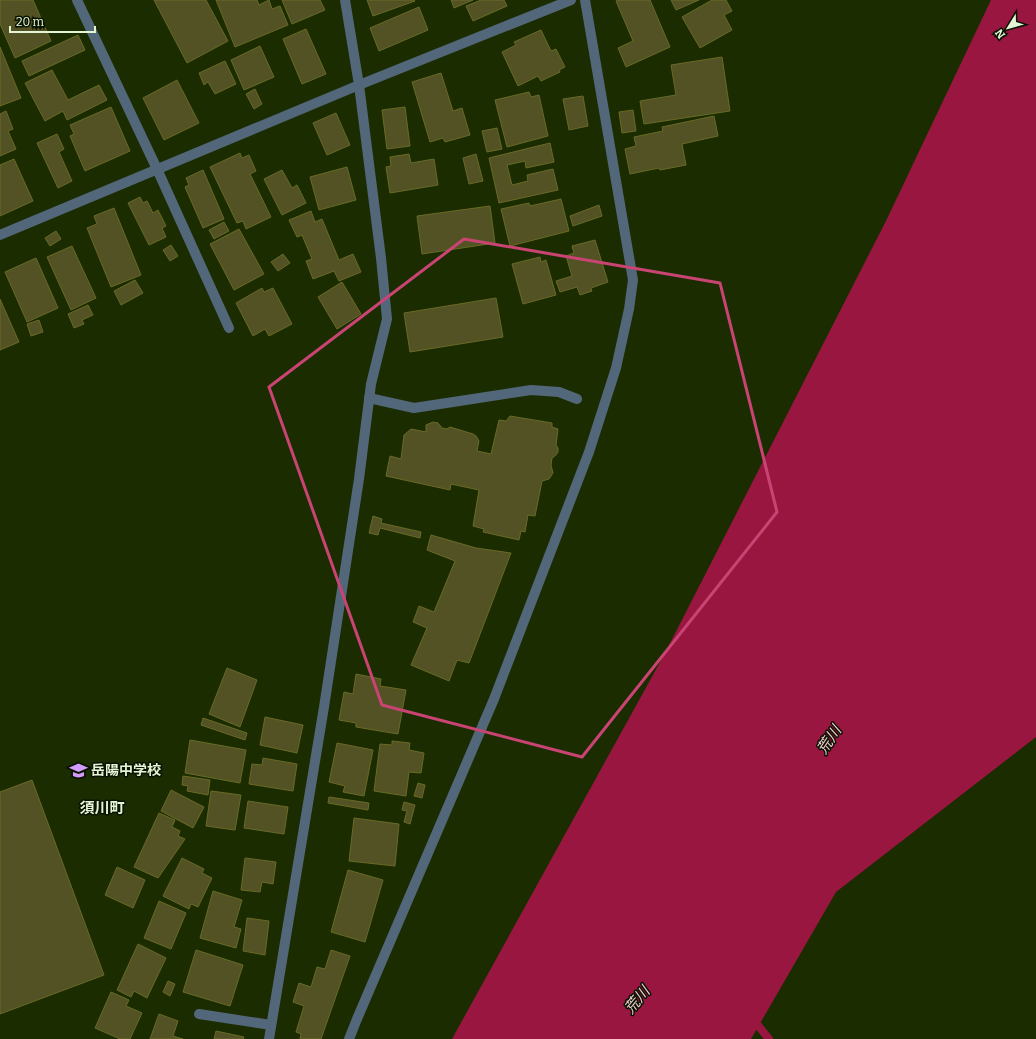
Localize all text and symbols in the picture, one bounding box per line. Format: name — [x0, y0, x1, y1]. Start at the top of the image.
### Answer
scale bar — [10, 8, 95, 34]
north arrow — [988, 8, 1028, 48]
text: 20 m — [16, 15, 45, 29]
text: N — [992, 26, 1008, 41]
water label: 荒川 — [813, 721, 846, 757]
school or university icon: 岳陽中学校 — [68, 760, 88, 780]
place label: 岳陽中学校 — [91, 762, 161, 779]
district label: 須川町 — [79, 799, 125, 817]
water label: 荒川 — [620, 981, 655, 1017]

